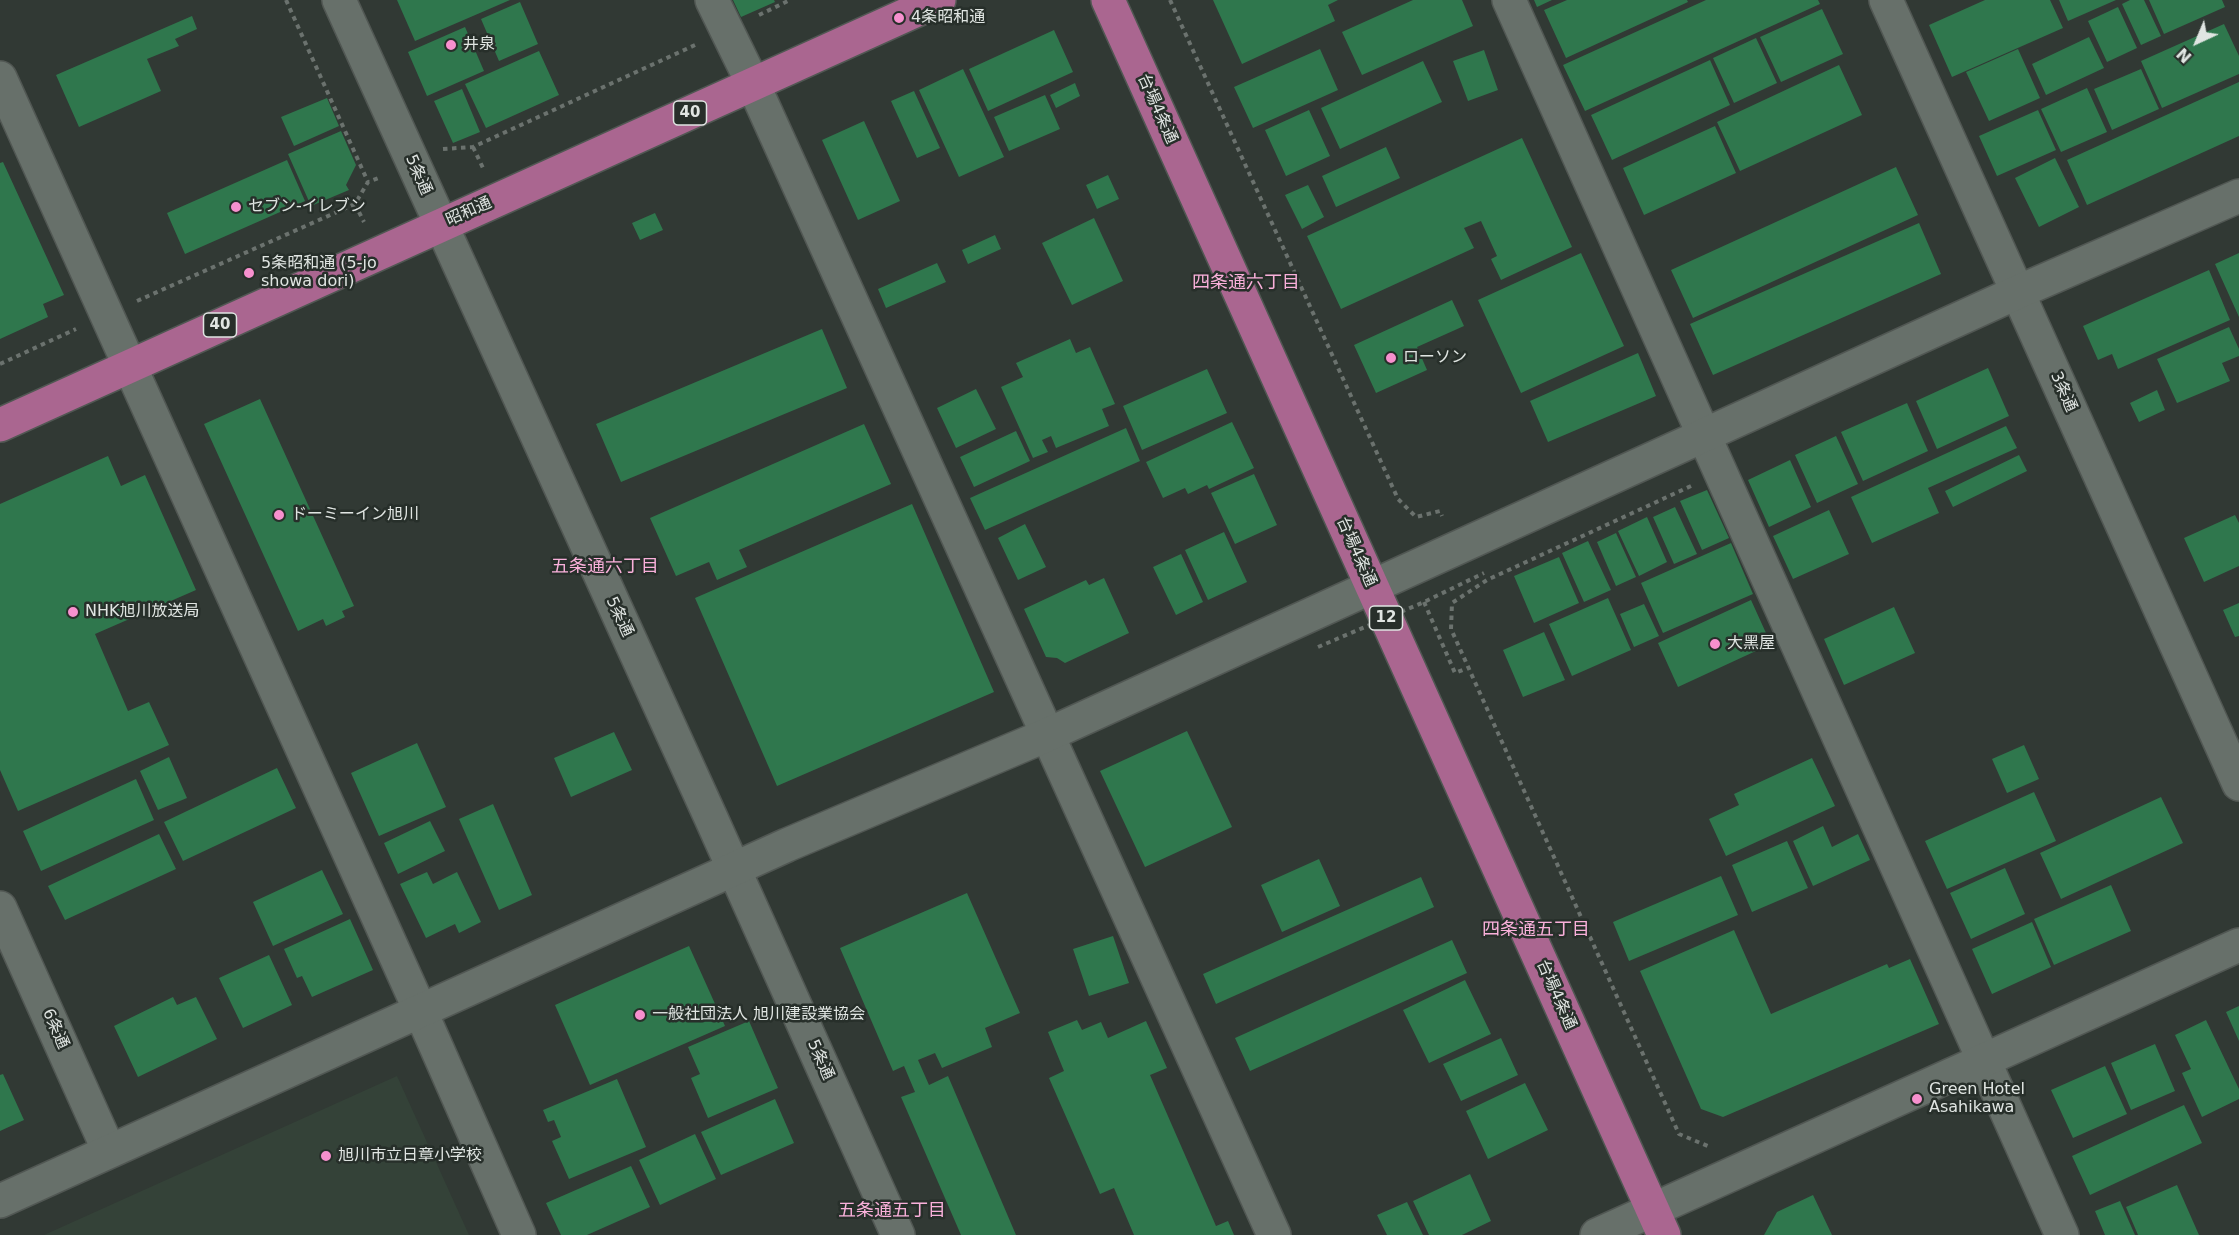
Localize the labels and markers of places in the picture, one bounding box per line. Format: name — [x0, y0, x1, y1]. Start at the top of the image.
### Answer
place label: 4条昭和通 — [911, 8, 985, 28]
marker: 4条昭和通 — [892, 11, 906, 25]
place label: 井泉 — [463, 35, 495, 55]
marker: 井泉 — [444, 38, 458, 52]
place label: セブン-イレブン — [248, 197, 366, 217]
marker: セブン-イレブン — [229, 200, 243, 214]
place label: 5条昭和通 (5-jo showa dori) — [261, 254, 377, 292]
marker: 5条昭和通 (5-jo showa dori) — [242, 266, 256, 280]
place label: ローソン — [1403, 348, 1467, 368]
marker: ローソン — [1384, 351, 1398, 365]
place label: ドーミーイン旭川 — [291, 505, 419, 525]
marker: ドーミーイン旭川 — [272, 508, 286, 522]
place label: NHK旭川放送局 — [85, 602, 199, 622]
marker: NHK旭川放送局 — [66, 605, 80, 619]
place label: 大黑屋 — [1727, 634, 1775, 654]
marker: 大黑屋 — [1708, 637, 1722, 651]
place label: 一般社団法人 旭川建設業協会 — [652, 1005, 865, 1025]
marker: 一般社団法人 旭川建設業協会 — [633, 1008, 647, 1022]
place label: Green Hotel Asahikawa — [1929, 1080, 2025, 1118]
marker: Green Hotel Asahikawa — [1910, 1092, 1924, 1106]
place label: 旭川市立日章小学校 — [338, 1146, 482, 1166]
marker: 旭川市立日章小学校 — [319, 1149, 333, 1163]

